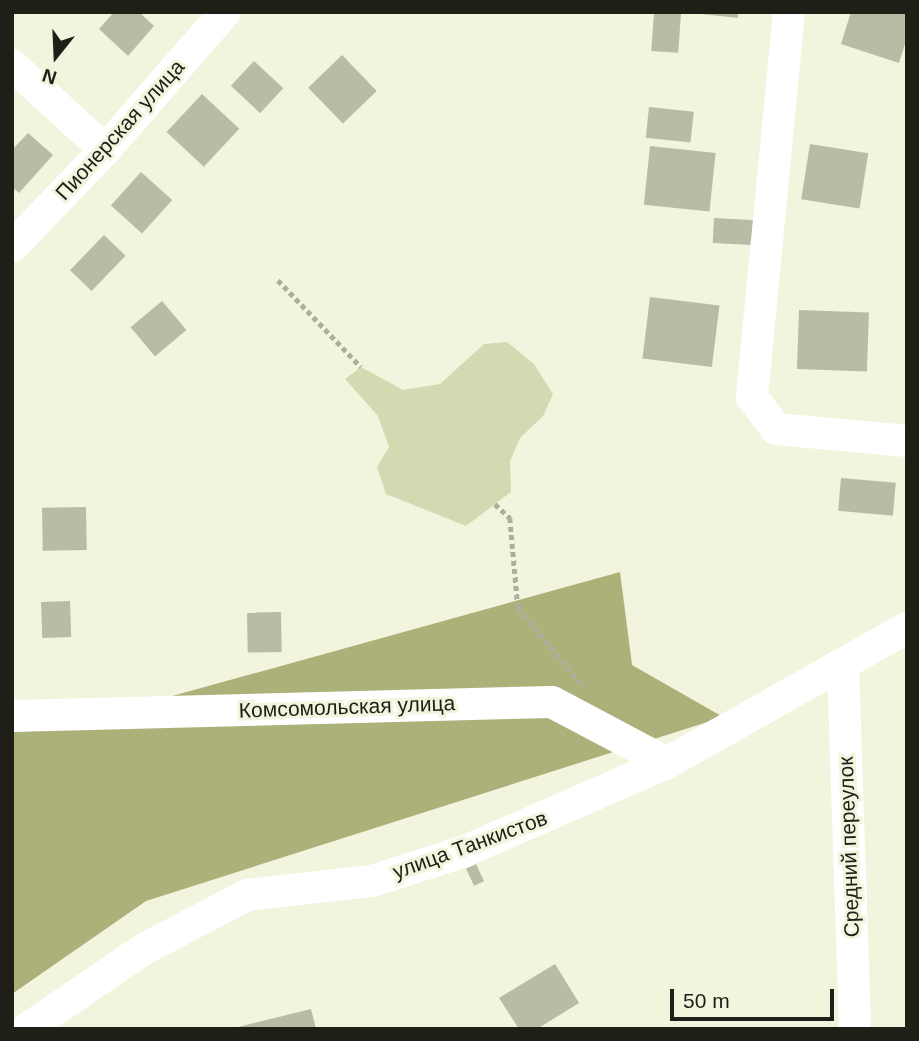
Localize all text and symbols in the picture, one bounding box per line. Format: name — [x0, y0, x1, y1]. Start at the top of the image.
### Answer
north arrow — [21, 21, 91, 91]
street label: Пионерская улица — [50, 55, 190, 205]
text: N — [40, 64, 59, 89]
street label: Комсомольская улица — [238, 691, 456, 723]
street label: Средний переулок — [833, 756, 865, 938]
street label: улица Танкистов — [389, 805, 551, 885]
scale bar — [674, 974, 838, 1018]
text: 50 m — [683, 989, 730, 1012]

